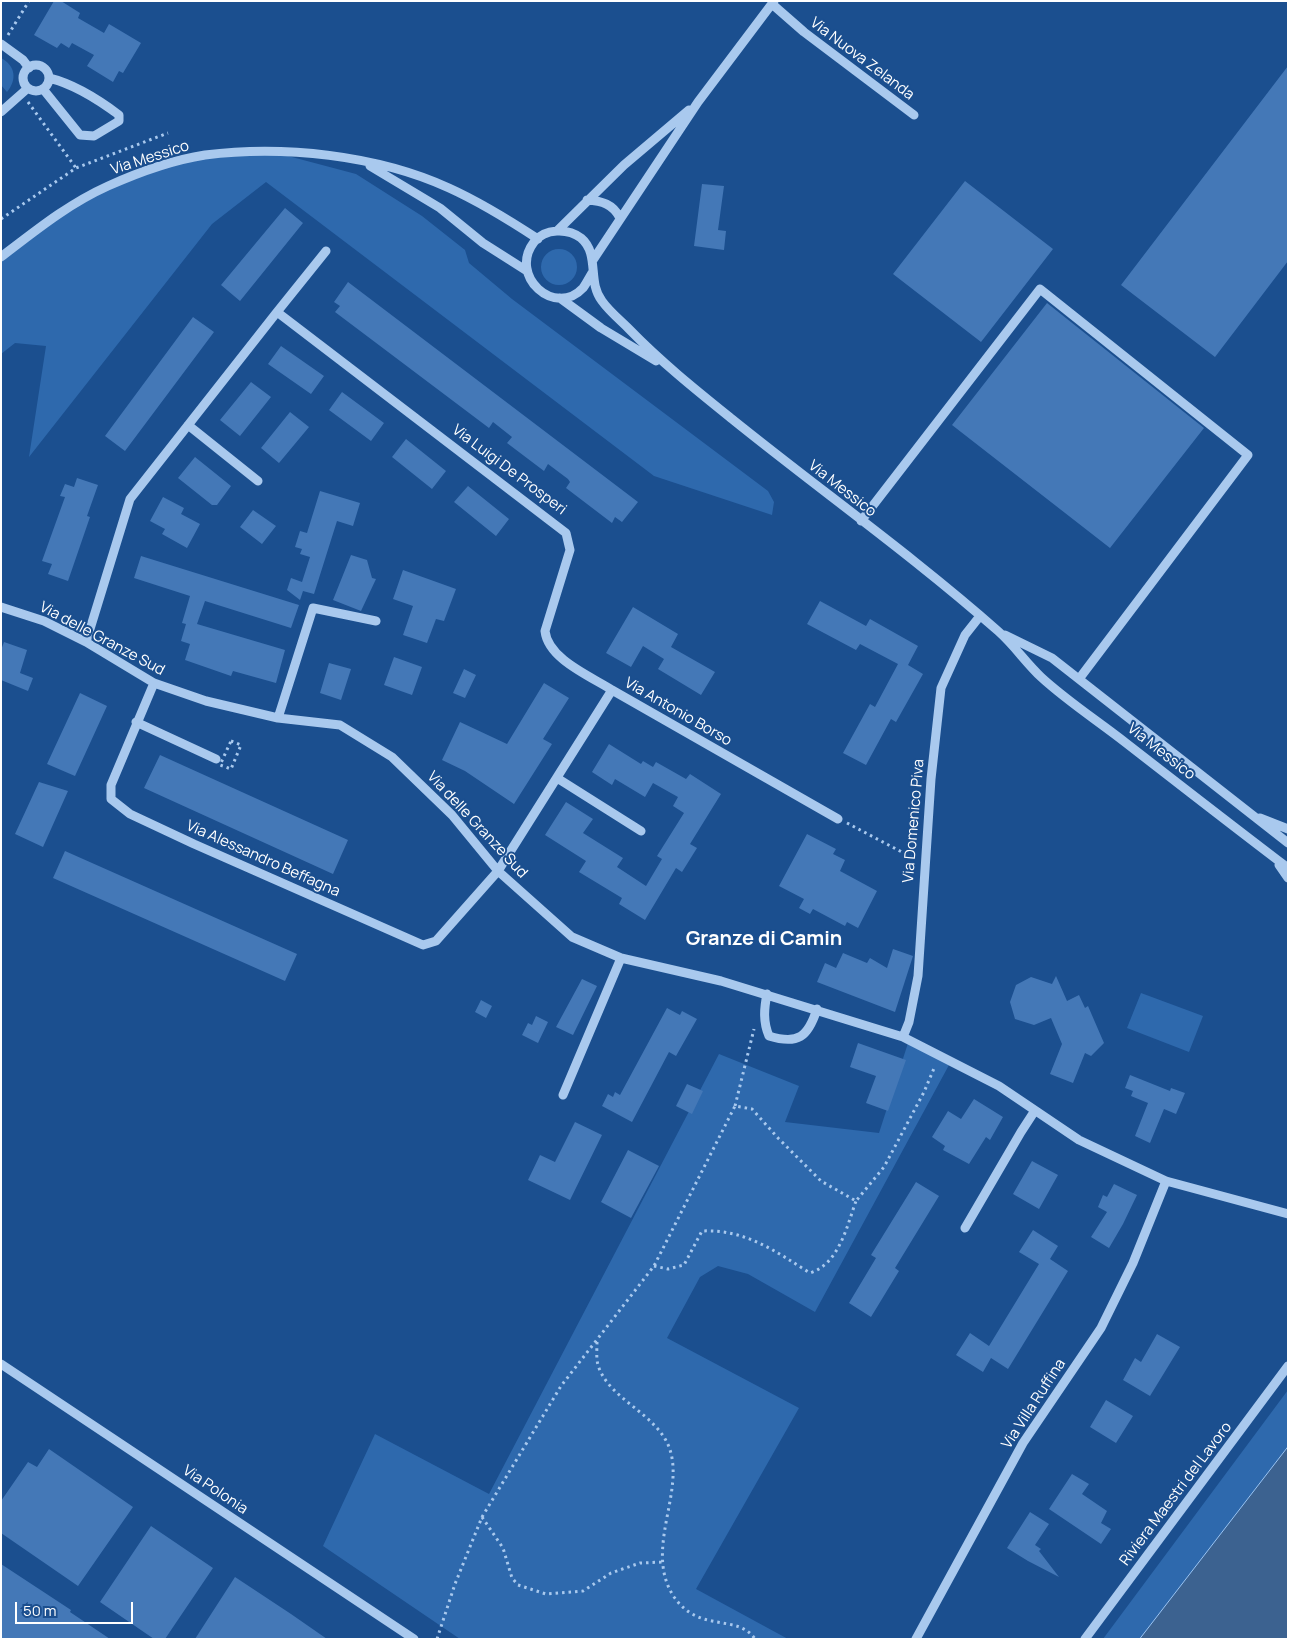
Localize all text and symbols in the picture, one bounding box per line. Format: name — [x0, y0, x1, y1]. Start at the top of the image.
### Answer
street label: Via Nuova Zelanda — [806, 14, 918, 104]
street label: Via Messico — [109, 137, 191, 179]
street label: Via Luigi De Prosperi — [448, 421, 570, 519]
street label: Via Messico — [804, 457, 880, 521]
street label: Via delle Granze Sud — [36, 598, 168, 680]
street label: Via Antonio Borso — [621, 674, 735, 750]
street label: Via Messico — [1123, 720, 1199, 784]
street label: Via Domenico Piva — [900, 758, 928, 884]
street label: Via delle Granze Sud — [423, 768, 531, 882]
street label: Via Alessandro Beffagna — [183, 817, 343, 901]
district label: Granze di Camin — [686, 927, 842, 951]
street label: Via Villa Ruffina — [998, 1356, 1070, 1452]
street label: Riviera Maestri del Lavoro — [1116, 1419, 1236, 1569]
street label: Via Polonia — [179, 1462, 251, 1518]
scale bar — [18, 1592, 135, 1624]
text: 50 m — [23, 1600, 57, 1621]

